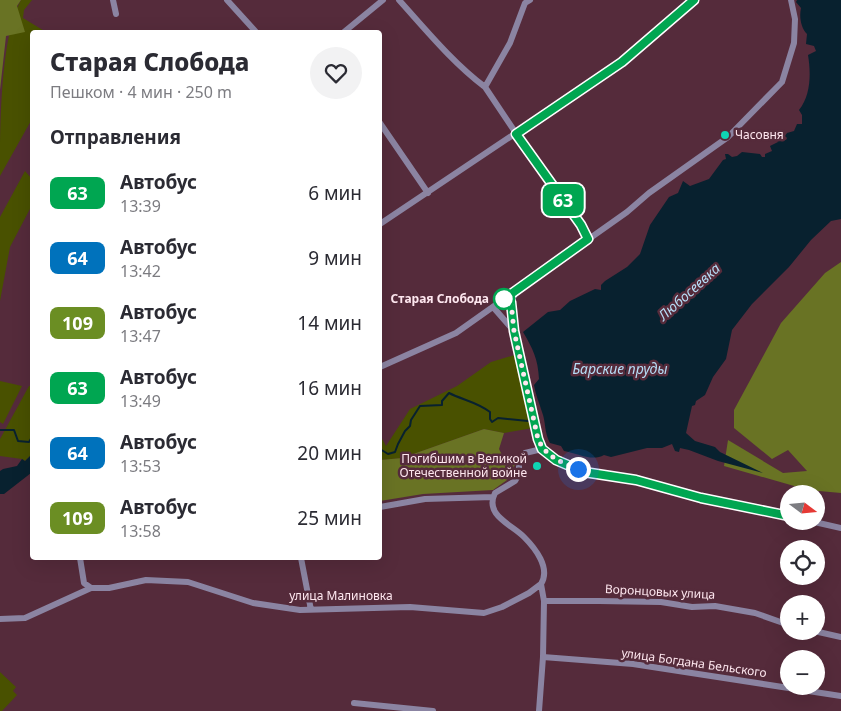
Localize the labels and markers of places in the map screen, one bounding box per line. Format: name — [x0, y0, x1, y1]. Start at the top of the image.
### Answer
place label: Часовня — [735, 126, 784, 143]
marker: Часовня — [719, 129, 731, 141]
marker: Старая Слобода — [493, 288, 515, 310]
place label: Старая Слобода — [391, 290, 489, 307]
place label: Погибшим в Великой Отечественной войне — [400, 450, 527, 481]
marker: Погибшим в Великой Отечественной войне — [531, 460, 543, 472]

